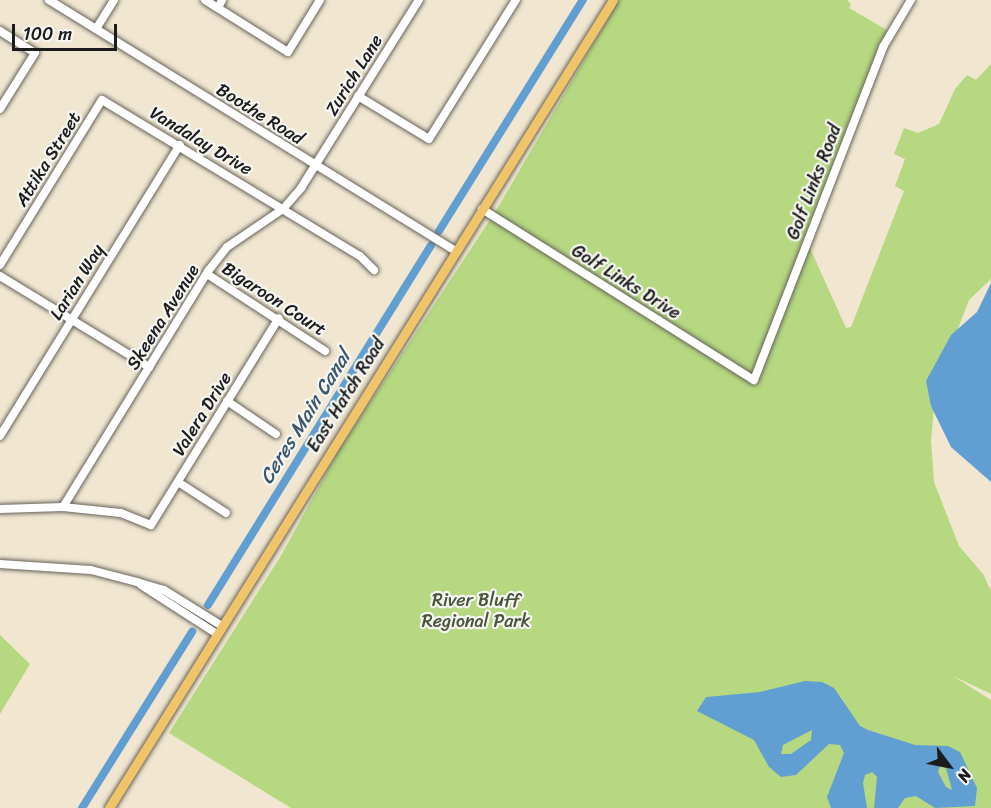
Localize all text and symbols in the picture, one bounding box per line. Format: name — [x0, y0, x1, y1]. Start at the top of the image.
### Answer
scale bar — [15, 12, 120, 50]
text: 100 m — [23, 18, 72, 50]
street label: Zurich Lane — [321, 31, 387, 119]
street label: Boothe Road — [212, 79, 308, 149]
street label: Vandalay Drive — [146, 102, 256, 180]
street label: Attika Street — [10, 108, 86, 210]
street label: Golf Links Road — [782, 122, 846, 242]
street label: Larian Way — [45, 240, 109, 324]
street label: Golf Links Drive — [568, 240, 684, 324]
street label: Bigaroon Court — [218, 257, 330, 341]
street label: Skeena Avenue — [122, 260, 204, 374]
street label: East Hatch Road — [302, 334, 390, 456]
water label: Ceres Main Canal — [254, 346, 356, 488]
street label: Valera Drive — [168, 368, 236, 460]
park label: River Bluff Regional Park — [422, 590, 530, 632]
north arrow — [919, 736, 979, 796]
text: N — [949, 763, 980, 788]

